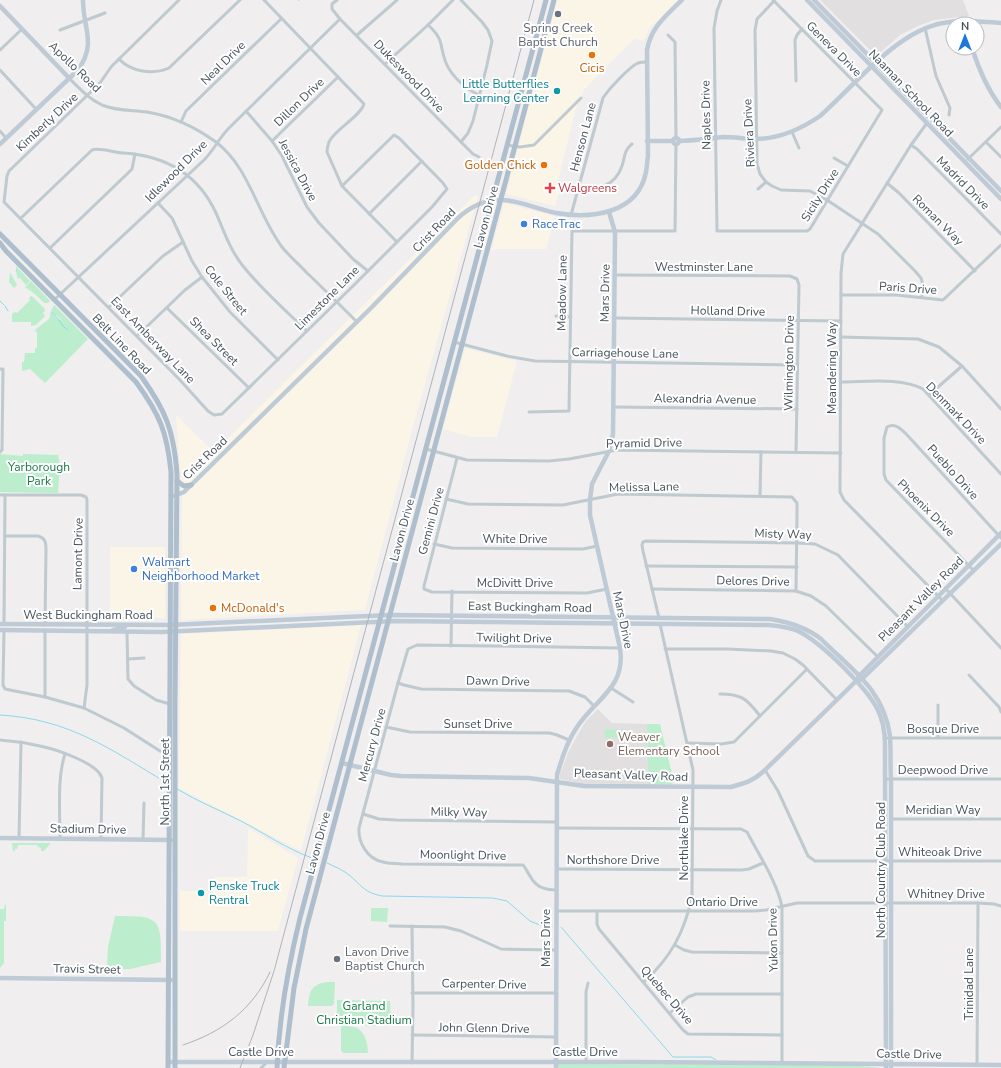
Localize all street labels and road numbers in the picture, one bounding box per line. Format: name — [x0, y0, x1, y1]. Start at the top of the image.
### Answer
street label: Geneva Drive — [803, 18, 865, 80]
street label: Dukeswood Drive — [370, 36, 448, 116]
street label: Apollo Road — [45, 38, 105, 96]
street label: Neal Drive — [197, 38, 249, 88]
street label: Naaman School Road — [865, 46, 957, 140]
street label: Dillon Drive — [271, 74, 327, 130]
street label: Naples Drive — [697, 80, 715, 150]
street label: Kimberly Drive — [13, 89, 81, 155]
street label: Riviera Drive — [739, 98, 759, 168]
street label: Henson Lane — [566, 101, 600, 173]
street label: Jessica Drive — [275, 135, 321, 204]
street label: Idlewood Drive — [141, 136, 211, 206]
street label: Madrid Drive — [933, 153, 993, 213]
street label: Sicily Drive — [797, 165, 843, 225]
street label: Lavon Drive — [470, 184, 502, 250]
street label: Roman Way — [909, 191, 968, 250]
street label: Crist Road — [409, 204, 459, 256]
street label: Meadow Lane — [553, 255, 571, 331]
street label: Westminster Lane — [655, 259, 753, 275]
street label: Cole Street — [201, 262, 252, 319]
street label: Limestone Lane — [291, 262, 363, 334]
street label: Mars Drive — [596, 264, 614, 322]
street label: Paris Drive — [878, 278, 938, 298]
street label: East Amberway Lane — [107, 293, 199, 387]
street label: Holland Drive — [691, 302, 765, 320]
street label: Belt Line Road — [89, 310, 155, 378]
street label: Shea Street — [186, 313, 242, 369]
street label: Wilmington Drive — [780, 315, 798, 411]
street label: Meandering Way — [824, 321, 840, 414]
street label: Carriagehouse Lane — [571, 344, 679, 362]
street label: Denmark Drive — [922, 378, 990, 448]
street label: Alexandria Avenue — [654, 390, 756, 408]
street label: Crist Road — [179, 433, 231, 483]
street label: Pyramid Drive — [606, 434, 682, 452]
street label: Pueblo Drive — [924, 441, 982, 503]
street label: Phoenix Drive — [894, 476, 958, 540]
street label: Melissa Lane — [609, 478, 679, 496]
street label: Gemini Drive — [414, 485, 448, 557]
street label: Lavon Drive — [386, 497, 418, 563]
street label: Lamont Drive — [69, 518, 87, 590]
street label: Misty Way — [754, 525, 813, 543]
street label: White Drive — [483, 531, 547, 547]
street label: Pleasant Valley Road — [875, 553, 967, 645]
street label: Delores Drive — [716, 572, 790, 590]
street label: McDivitt Drive — [477, 575, 553, 591]
street label: Mars Drive — [609, 590, 637, 650]
street label: East Buckingham Road — [468, 598, 592, 616]
street label: West Buckingham Road — [23, 607, 153, 623]
street label: Twilight Drive — [476, 629, 552, 647]
street label: Dawn Drive — [466, 672, 530, 690]
street label: Mercury Drive — [354, 706, 390, 784]
street label: Sunset Drive — [444, 716, 512, 732]
street label: Bosque Drive — [907, 721, 979, 737]
street label: North 1st Street — [157, 738, 173, 826]
street label: Deepwood Drive — [898, 762, 988, 778]
street label: Pleasant Valley Road — [573, 765, 689, 785]
street label: Northlake Drive — [676, 796, 692, 880]
street label: North Country Club Road — [873, 802, 889, 938]
street label: Meridian Way — [906, 802, 981, 818]
street label: Milky Way — [431, 804, 488, 821]
street label: Lavon Drive — [302, 810, 334, 876]
street label: Stadium Drive — [50, 820, 126, 838]
street label: Whiteoak Drive — [898, 844, 982, 860]
street label: Moonlight Drive — [420, 846, 506, 864]
street label: Northshore Drive — [567, 852, 659, 868]
street label: Whitney Drive — [907, 886, 985, 902]
street label: Ontario Drive — [686, 894, 758, 910]
street label: Yukon Drive — [764, 908, 782, 973]
street label: Mars Drive — [538, 909, 554, 967]
street label: Trinidad Lane — [961, 948, 977, 1020]
street label: Travis Street — [53, 960, 122, 978]
street label: Quebec Drive — [637, 962, 697, 1028]
street label: Carpenter Drive — [441, 975, 527, 993]
street label: John Glenn Drive — [437, 1019, 530, 1037]
street label: Castle Drive — [228, 1044, 294, 1060]
street label: Castle Drive — [552, 1044, 618, 1060]
street label: Castle Drive — [876, 1045, 942, 1063]

